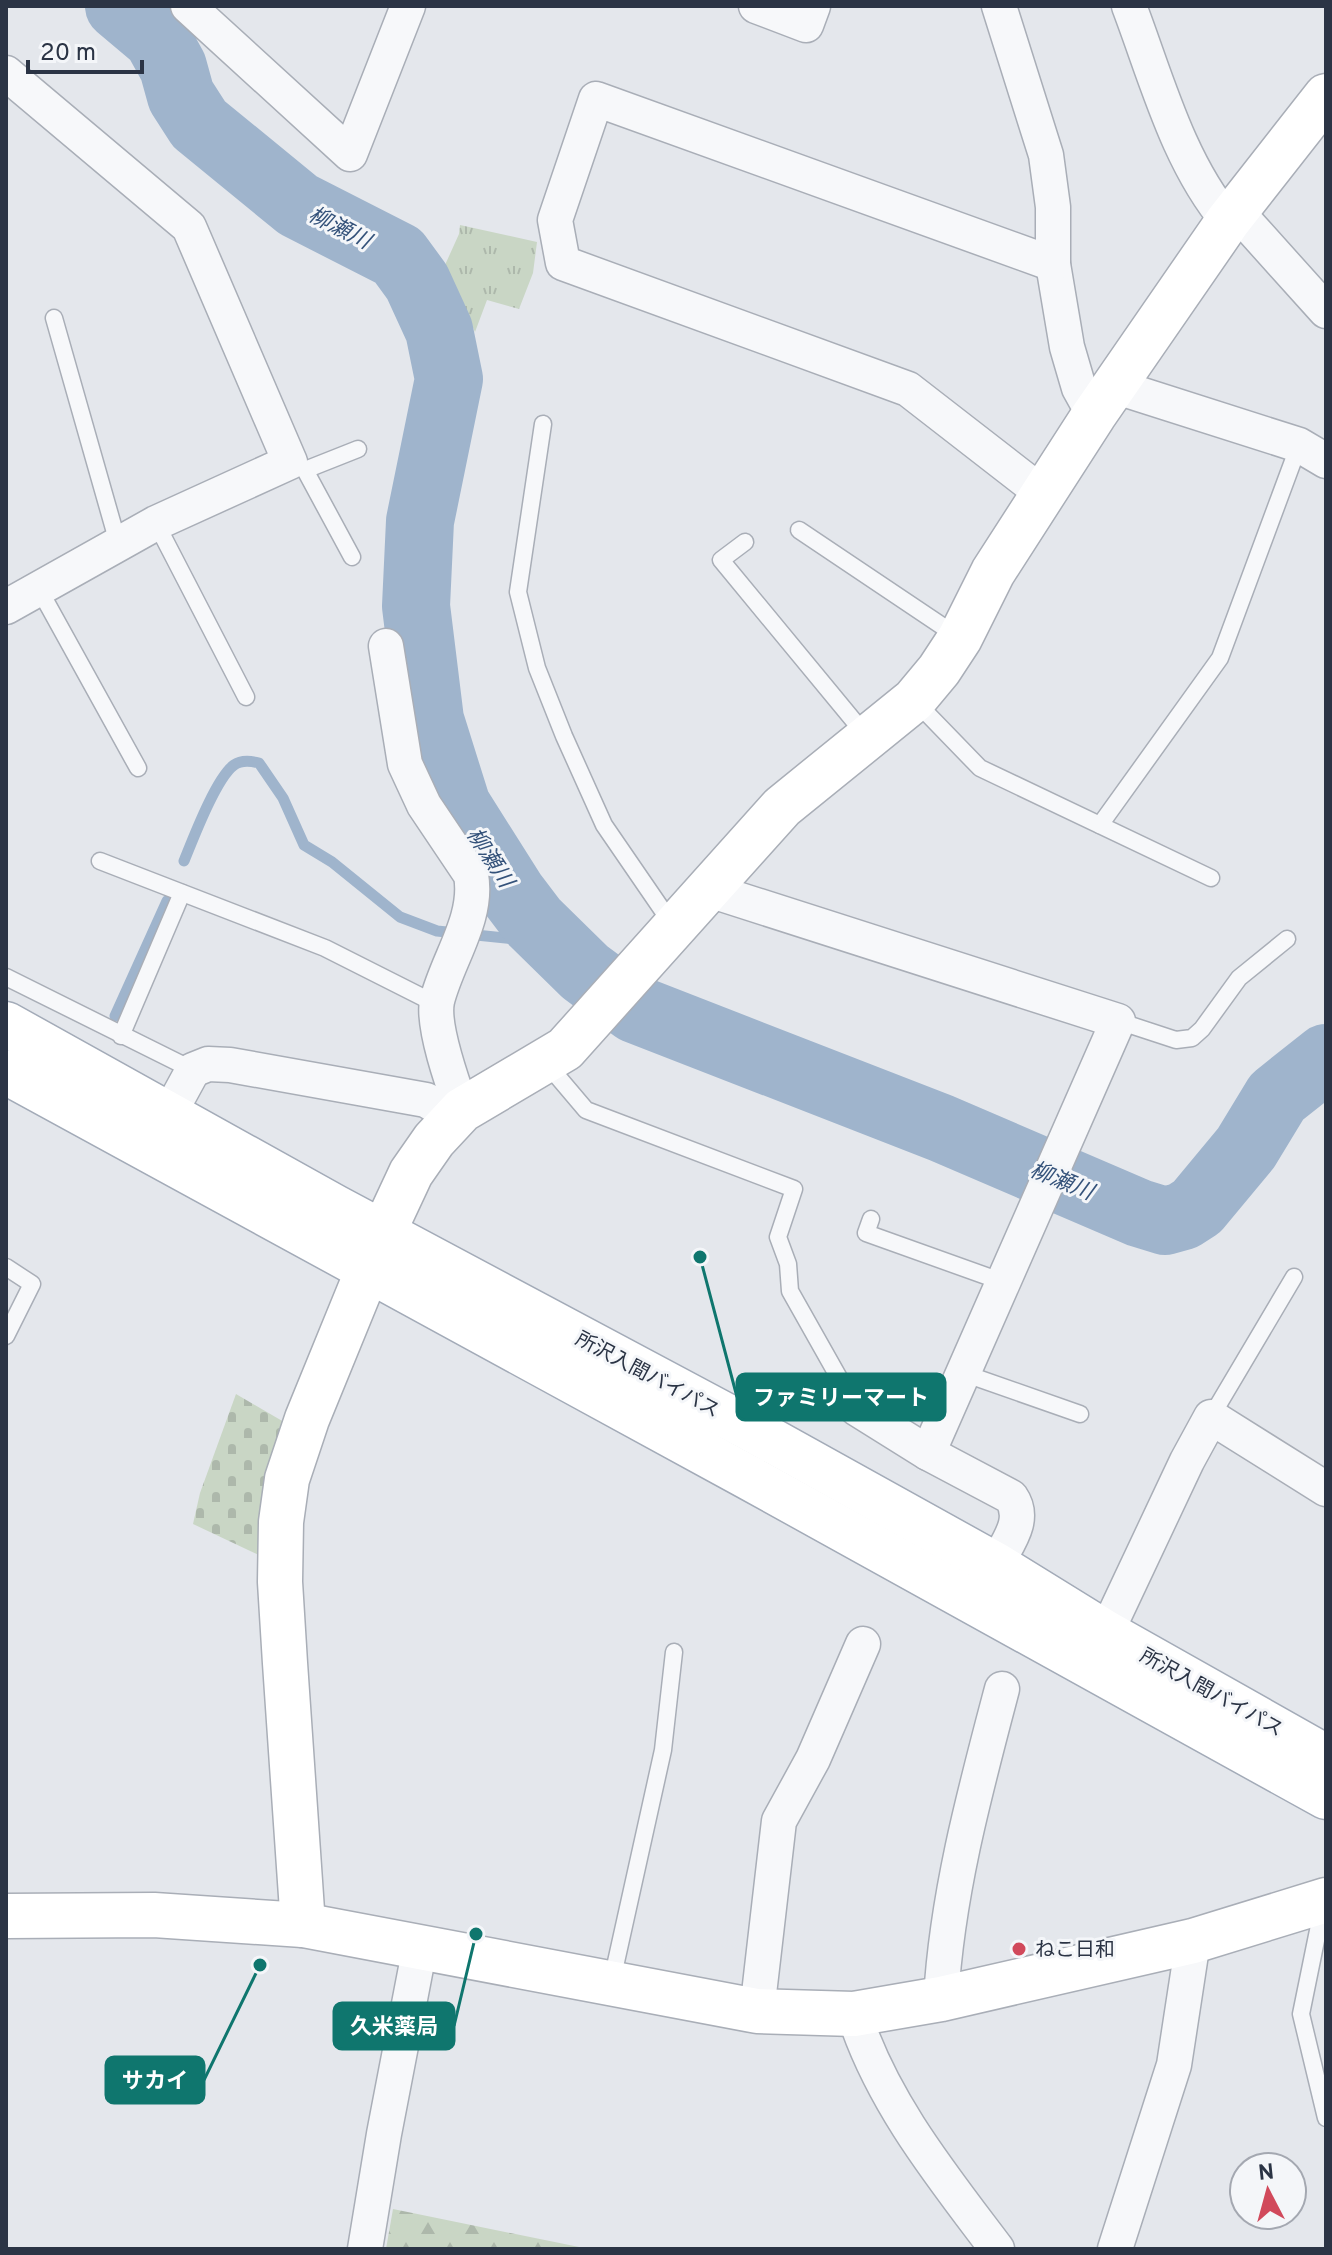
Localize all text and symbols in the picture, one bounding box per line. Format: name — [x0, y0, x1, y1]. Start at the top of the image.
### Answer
scale bar — [28, 24, 142, 74]
text: 20 m — [40, 39, 96, 69]
water label: 柳瀬川 — [303, 202, 376, 257]
water label: 柳瀬川 — [460, 823, 519, 895]
water label: 柳瀬川 — [1025, 1157, 1099, 1208]
street label: 所沢入間バイパス — [570, 1327, 724, 1425]
callout: ファミリーマート — [737, 1374, 945, 1420]
text: ファミリーマート — [753, 1386, 929, 1413]
street label: 所沢入間バイパス — [1135, 1644, 1287, 1744]
place label: ねこ日和 — [1035, 1938, 1115, 1964]
marker: ねこ日和 — [1010, 1940, 1028, 1958]
callout: 久米薬局 — [334, 2003, 454, 2049]
text: 久米薬局 — [350, 2015, 438, 2042]
callout: サカイ — [106, 2057, 204, 2103]
text: サカイ — [122, 2069, 188, 2096]
north arrow — [1228, 2151, 1308, 2231]
text: N — [1257, 2159, 1275, 2188]

